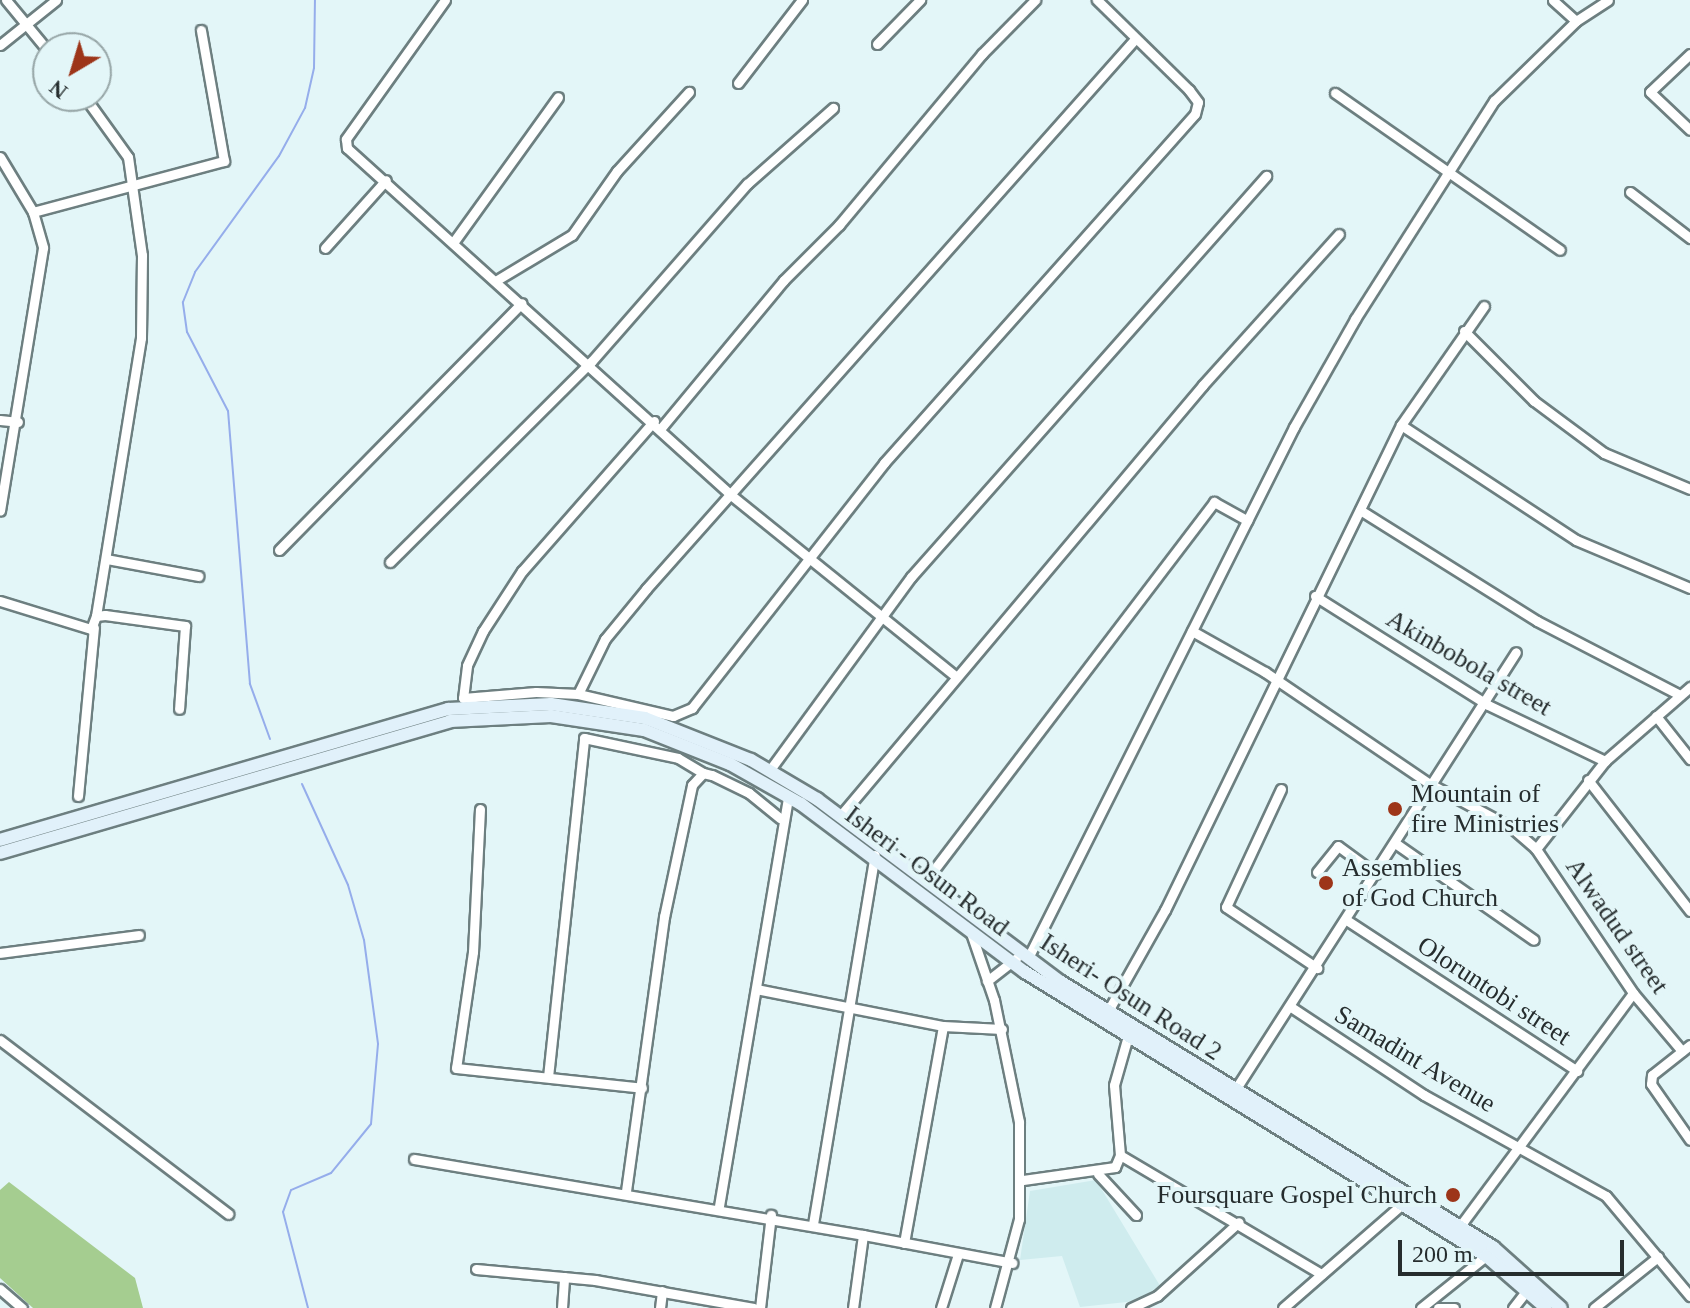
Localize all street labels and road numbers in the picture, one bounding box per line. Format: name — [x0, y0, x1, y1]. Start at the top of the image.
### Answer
street label: Akinbobola street — [1381, 603, 1557, 723]
street label: Isheri - Osun Road — [839, 799, 1015, 943]
street label: Alwadud street — [1559, 852, 1675, 1000]
street label: Isheri- Osun Road 2 — [1034, 927, 1228, 1067]
street label: Oloruntobi street — [1411, 930, 1577, 1052]
street label: Samadint Avenue — [1328, 998, 1502, 1120]

